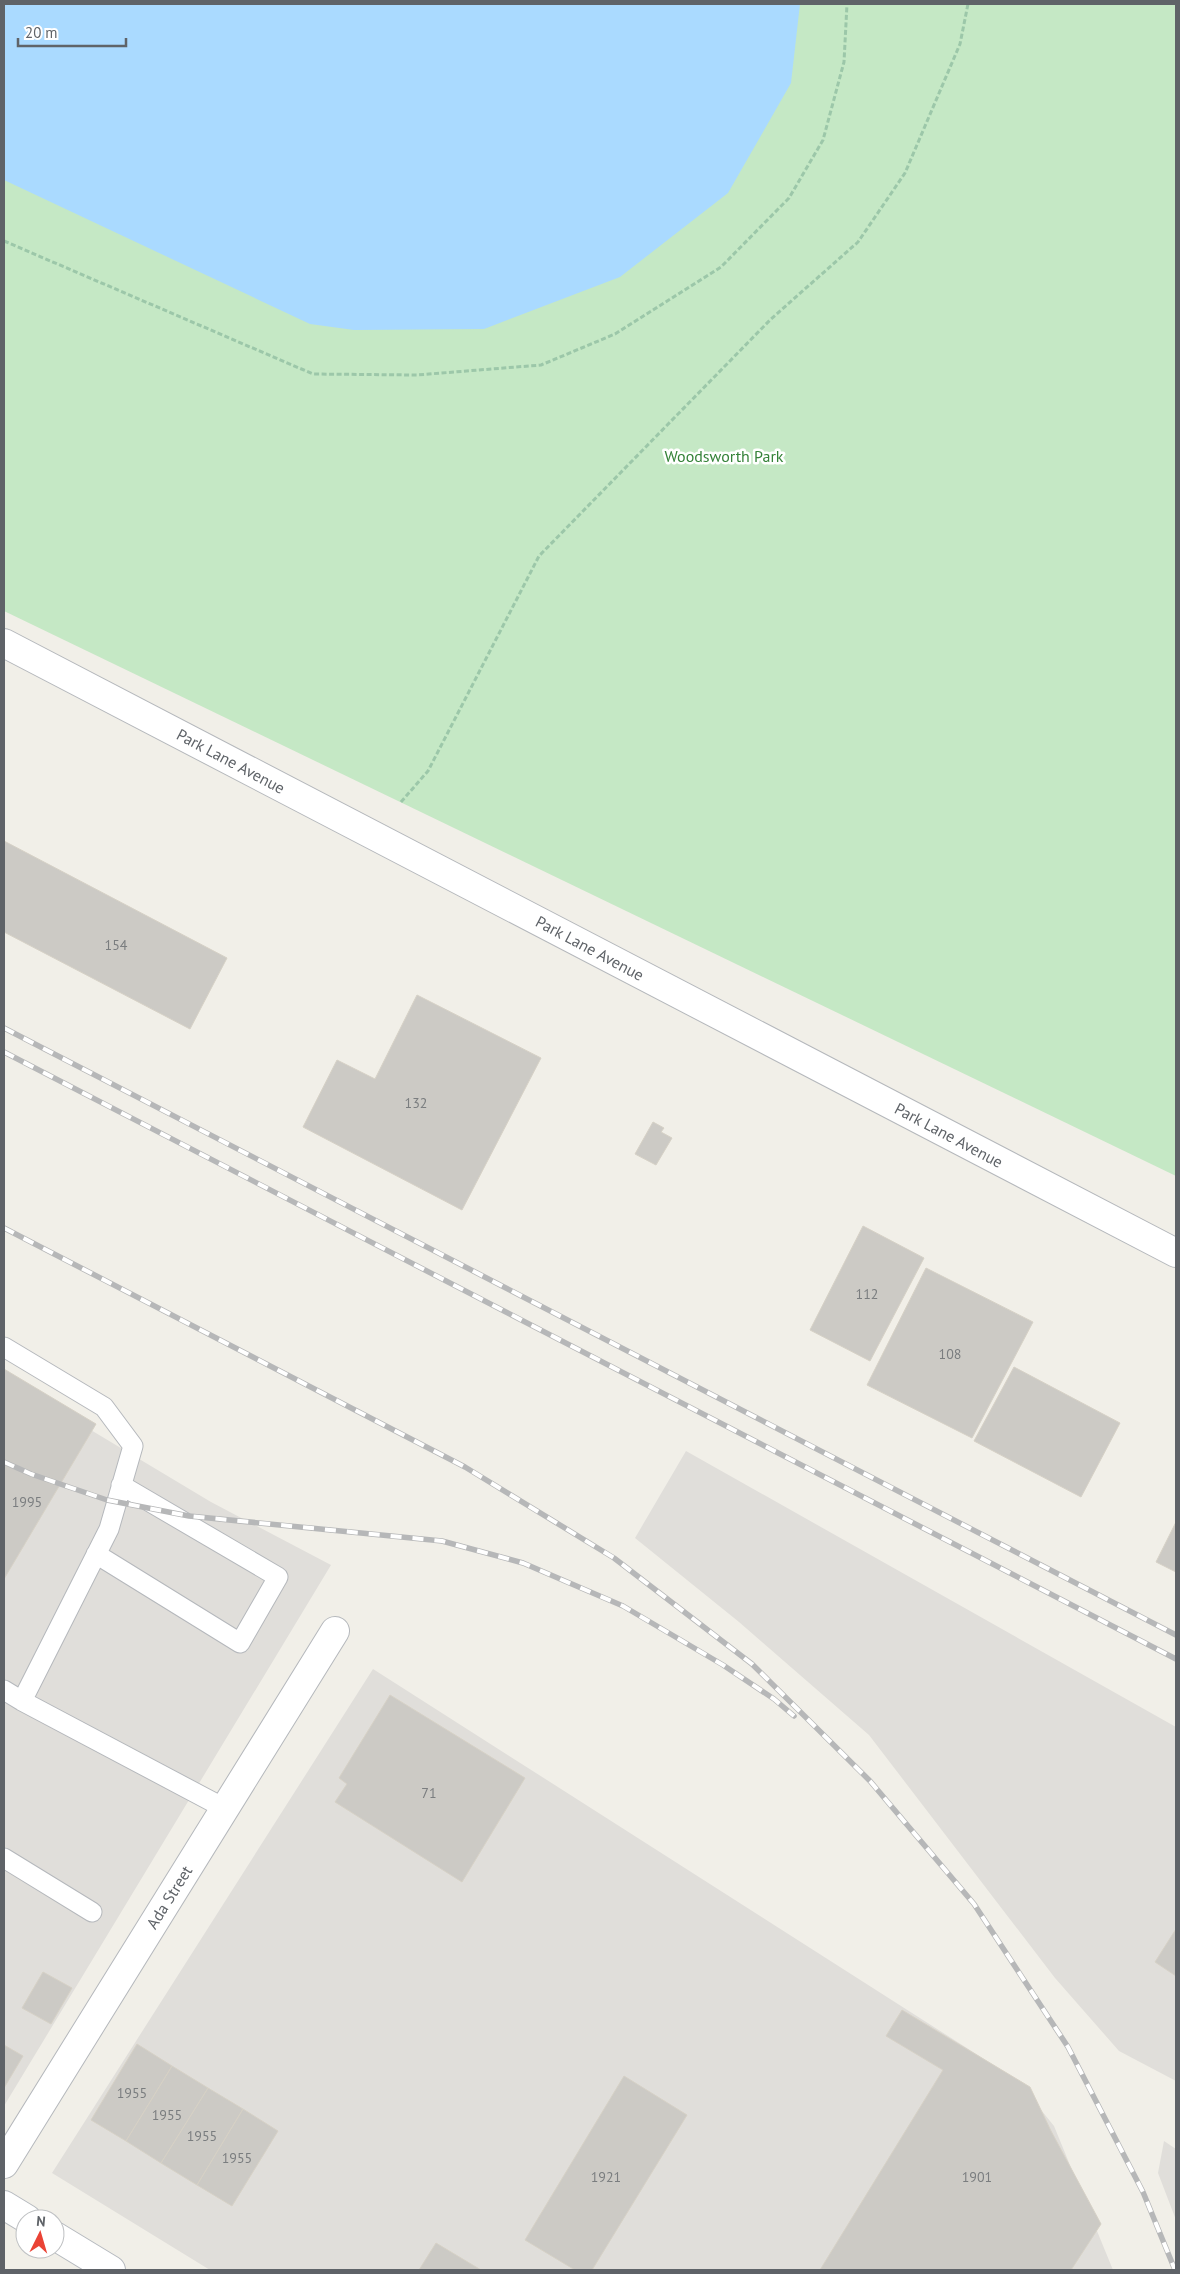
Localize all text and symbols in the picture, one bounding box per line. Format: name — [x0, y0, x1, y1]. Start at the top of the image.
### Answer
scale bar — [18, 15, 125, 47]
text: 20 m — [25, 23, 58, 42]
park label: Woodsworth Park — [664, 446, 784, 466]
street label: Park Lane Avenue — [173, 724, 289, 798]
street label: Park Lane Avenue — [532, 911, 648, 985]
house number: 154 — [105, 936, 128, 954]
house number: 132 — [405, 1094, 427, 1112]
street label: Park Lane Avenue — [891, 1098, 1007, 1172]
house number: 112 — [856, 1285, 878, 1303]
house number: 108 — [939, 1345, 961, 1363]
house number: 1995 — [12, 1493, 42, 1511]
house number: 71 — [421, 1784, 437, 1802]
street label: Ada Street — [142, 1861, 197, 1932]
house number: 1955 — [117, 2084, 147, 2102]
house number: 1955 — [152, 2106, 182, 2124]
house number: 1955 — [187, 2127, 217, 2145]
house number: 1955 — [222, 2149, 252, 2167]
house number: 1921 — [591, 2168, 621, 2186]
house number: 1901 — [962, 2168, 992, 2186]
north arrow — [15, 2209, 65, 2259]
text: N — [36, 2212, 47, 2230]

